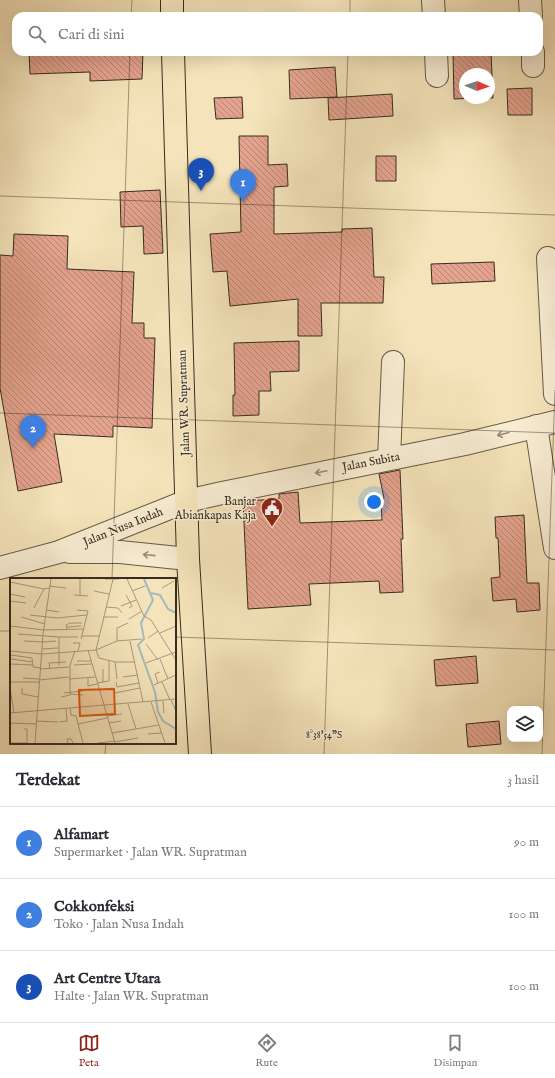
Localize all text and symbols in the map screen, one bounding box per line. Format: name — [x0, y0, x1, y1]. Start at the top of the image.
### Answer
search box — [12, 12, 543, 56]
icon: search — [26, 23, 48, 45]
text: Cari di sini — [58, 25, 125, 44]
north arrow — [459, 68, 495, 104]
pin: 3 — [188, 158, 214, 191]
pin: 1 — [230, 169, 256, 202]
street label: Jalan WR. Supratman — [175, 349, 194, 458]
pin: 2 — [20, 415, 46, 448]
one-way arrow — [497, 431, 510, 439]
street label: Jalan Subita — [339, 449, 402, 476]
one-way arrow — [315, 469, 328, 477]
your location — [364, 492, 384, 512]
place label: Banjar Abiankapas Kaja — [174, 494, 257, 524]
public building icon: Banjar Abiankapas Kaja — [259, 495, 285, 528]
street label: Jalan Nusa Indah — [79, 504, 166, 552]
one-way arrow — [143, 552, 156, 559]
inset map — [10, 578, 176, 744]
map controls — [507, 706, 543, 742]
button: layers — [507, 706, 543, 742]
text: 8°38'54"S — [306, 729, 342, 742]
text: Terdekat — [16, 770, 80, 791]
text: 3 hasil — [507, 772, 539, 789]
text: Alfamart — [54, 825, 109, 844]
text: 1 — [27, 834, 31, 851]
text: 90 m — [514, 834, 539, 851]
text: Supermarket · Jalan WR. Supratman — [54, 844, 247, 861]
text: Cokkonfeksi — [54, 897, 134, 916]
text: 2 — [26, 906, 32, 923]
text: 100 m — [509, 906, 539, 923]
text: Toko · Jalan Nusa Indah — [54, 916, 184, 933]
text: Art Centre Utara — [54, 969, 160, 988]
text: 3 — [27, 978, 31, 995]
text: 100 m — [509, 978, 539, 995]
text: Halte · Jalan WR. Supratman — [54, 988, 209, 1005]
tab: Peta — [78, 1032, 100, 1070]
tab: Rute — [255, 1032, 278, 1070]
tab: Disimpan — [434, 1032, 477, 1070]

